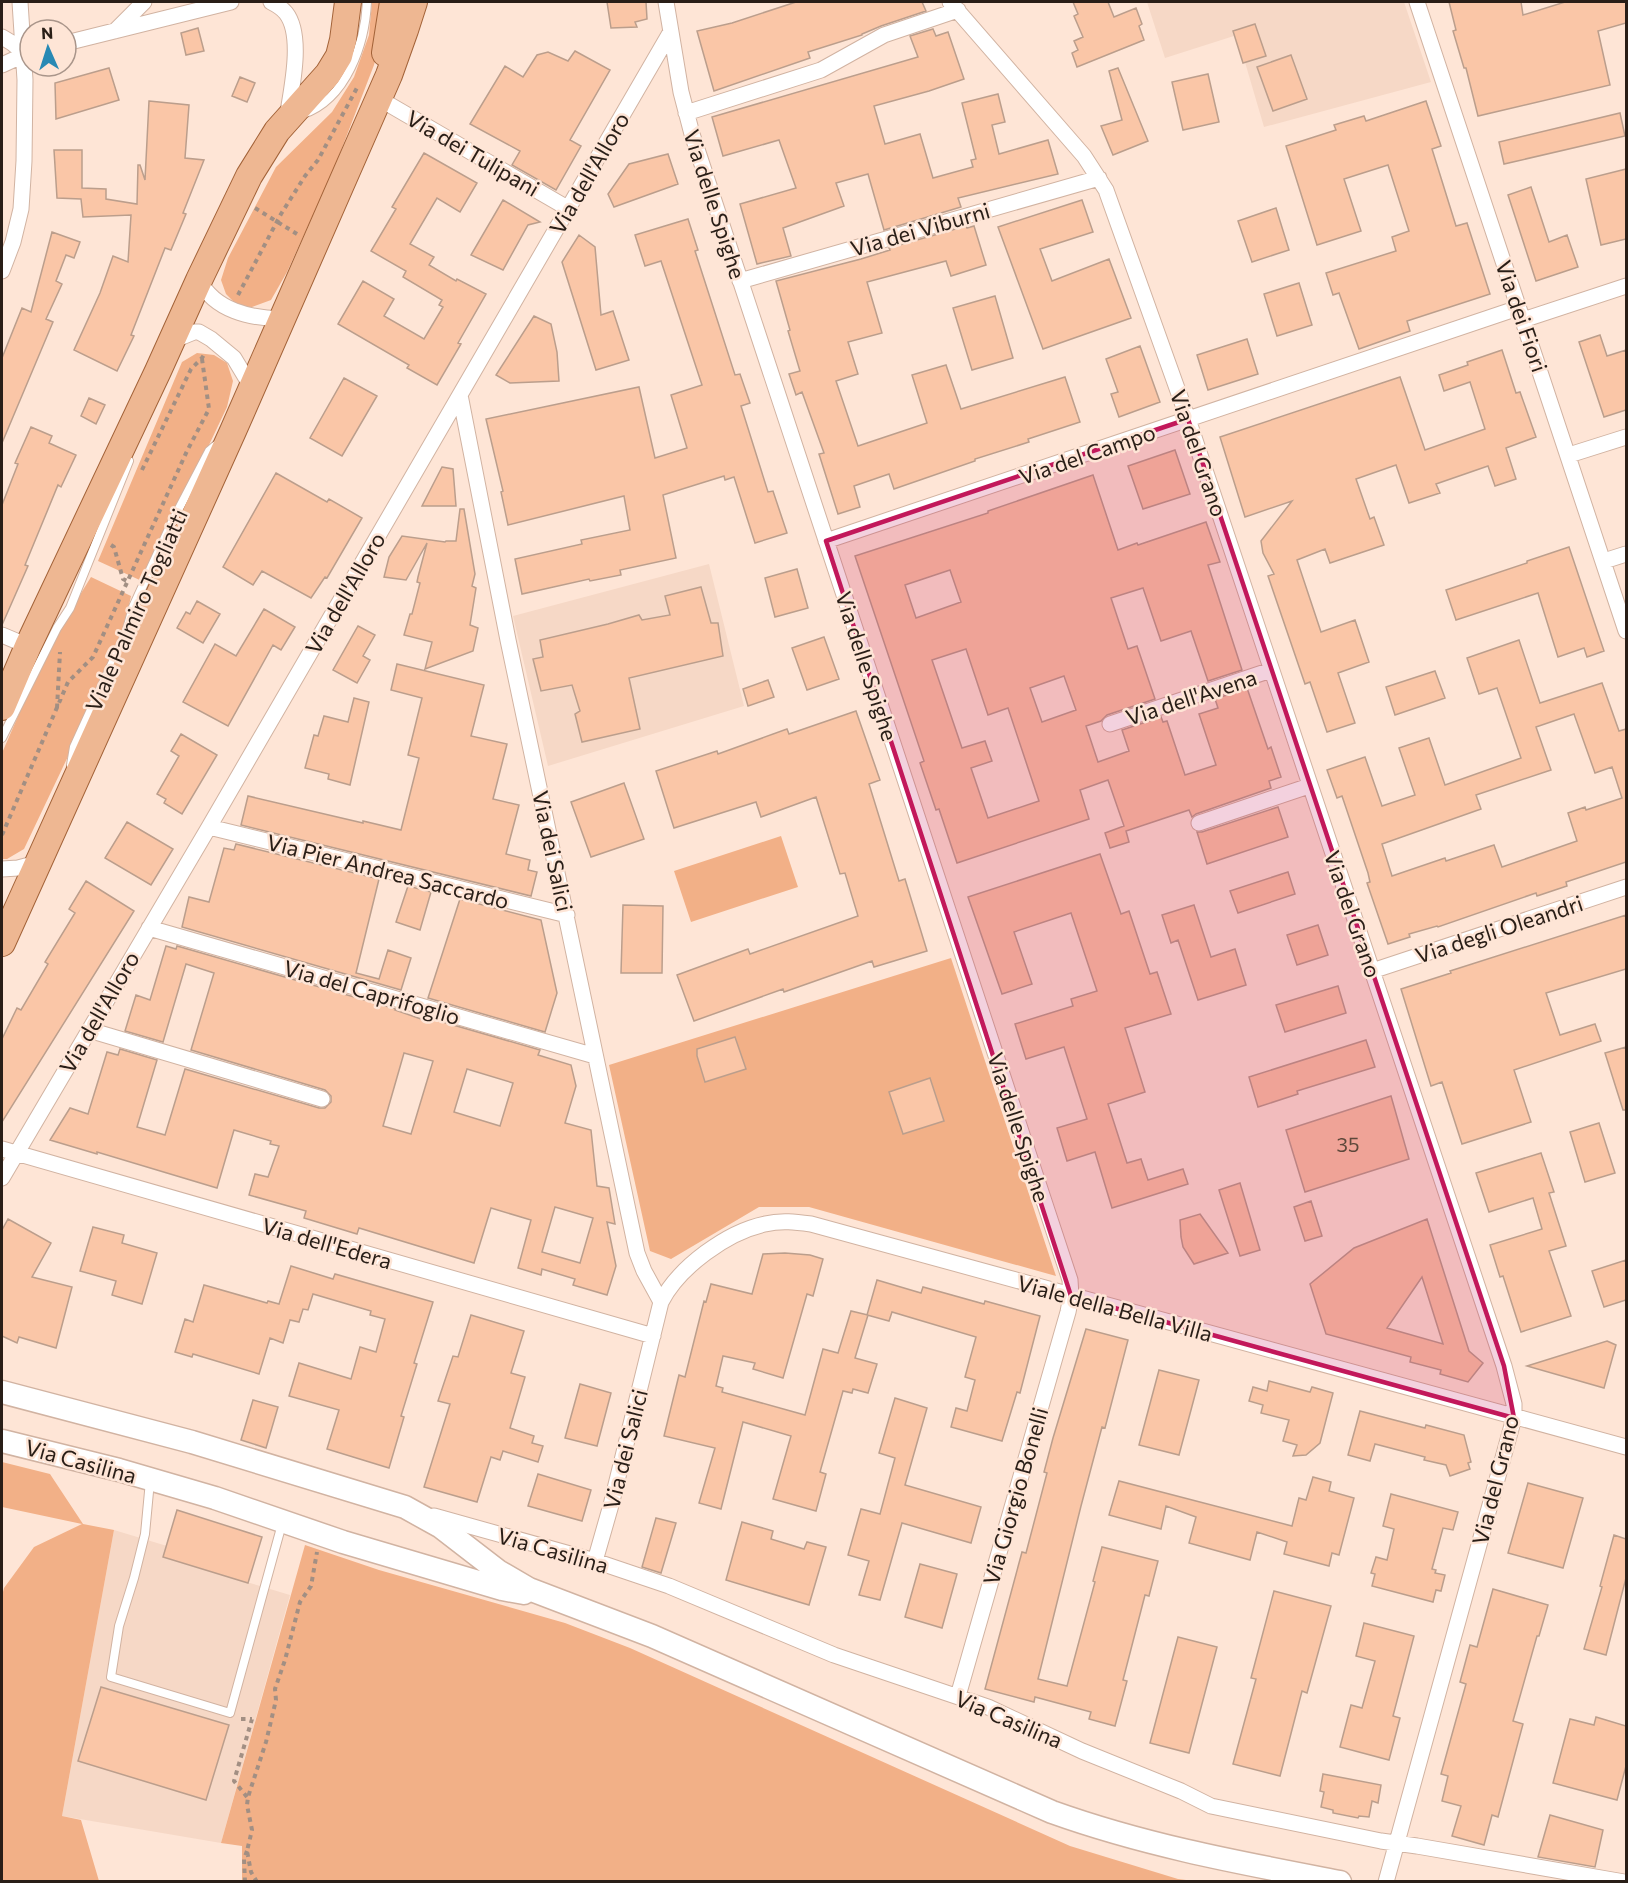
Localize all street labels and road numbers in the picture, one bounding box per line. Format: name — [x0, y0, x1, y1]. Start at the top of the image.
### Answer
street label: Via dei Tulipani — [402, 104, 544, 202]
street label: Via dell'Alloro — [543, 107, 635, 239]
street label: Via delle Spighe — [678, 126, 752, 282]
street label: Via dei Viburni — [847, 196, 993, 262]
street label: Via dei Fiori — [1490, 257, 1554, 375]
street label: Via del Grano — [1165, 386, 1233, 520]
street label: Via del Campo — [1015, 418, 1159, 490]
street label: Viale Palmiro Togliatti — [79, 504, 193, 716]
street label: Via dell'Alloro — [299, 527, 391, 659]
street label: Via delle Spighe — [830, 588, 904, 744]
street label: Via dell'Avena — [1122, 663, 1260, 731]
street label: Via dei Salici — [527, 788, 579, 914]
street label: Via Pier Andrea Saccardo — [264, 828, 512, 914]
street label: Via del Grano — [1319, 847, 1387, 981]
street label: Via degli Oleandri — [1412, 889, 1586, 969]
street label: Via dell'Alloro — [53, 946, 145, 1078]
street label: Via del Caprifoglio — [281, 954, 463, 1030]
street label: Via delle Spighe — [982, 1049, 1056, 1205]
street label: Via dell'Edera — [259, 1212, 395, 1274]
street label: Viale della Bella Villa — [1014, 1269, 1216, 1347]
street label: Via dei Salici — [597, 1386, 653, 1512]
street label: Via Giorgio Bonelli — [977, 1404, 1053, 1588]
street label: Via del Grano — [1466, 1412, 1524, 1548]
street label: Via Casilina — [22, 1433, 140, 1489]
street label: Via Casilina — [494, 1521, 612, 1579]
street label: Via Casilina — [951, 1684, 1067, 1754]

